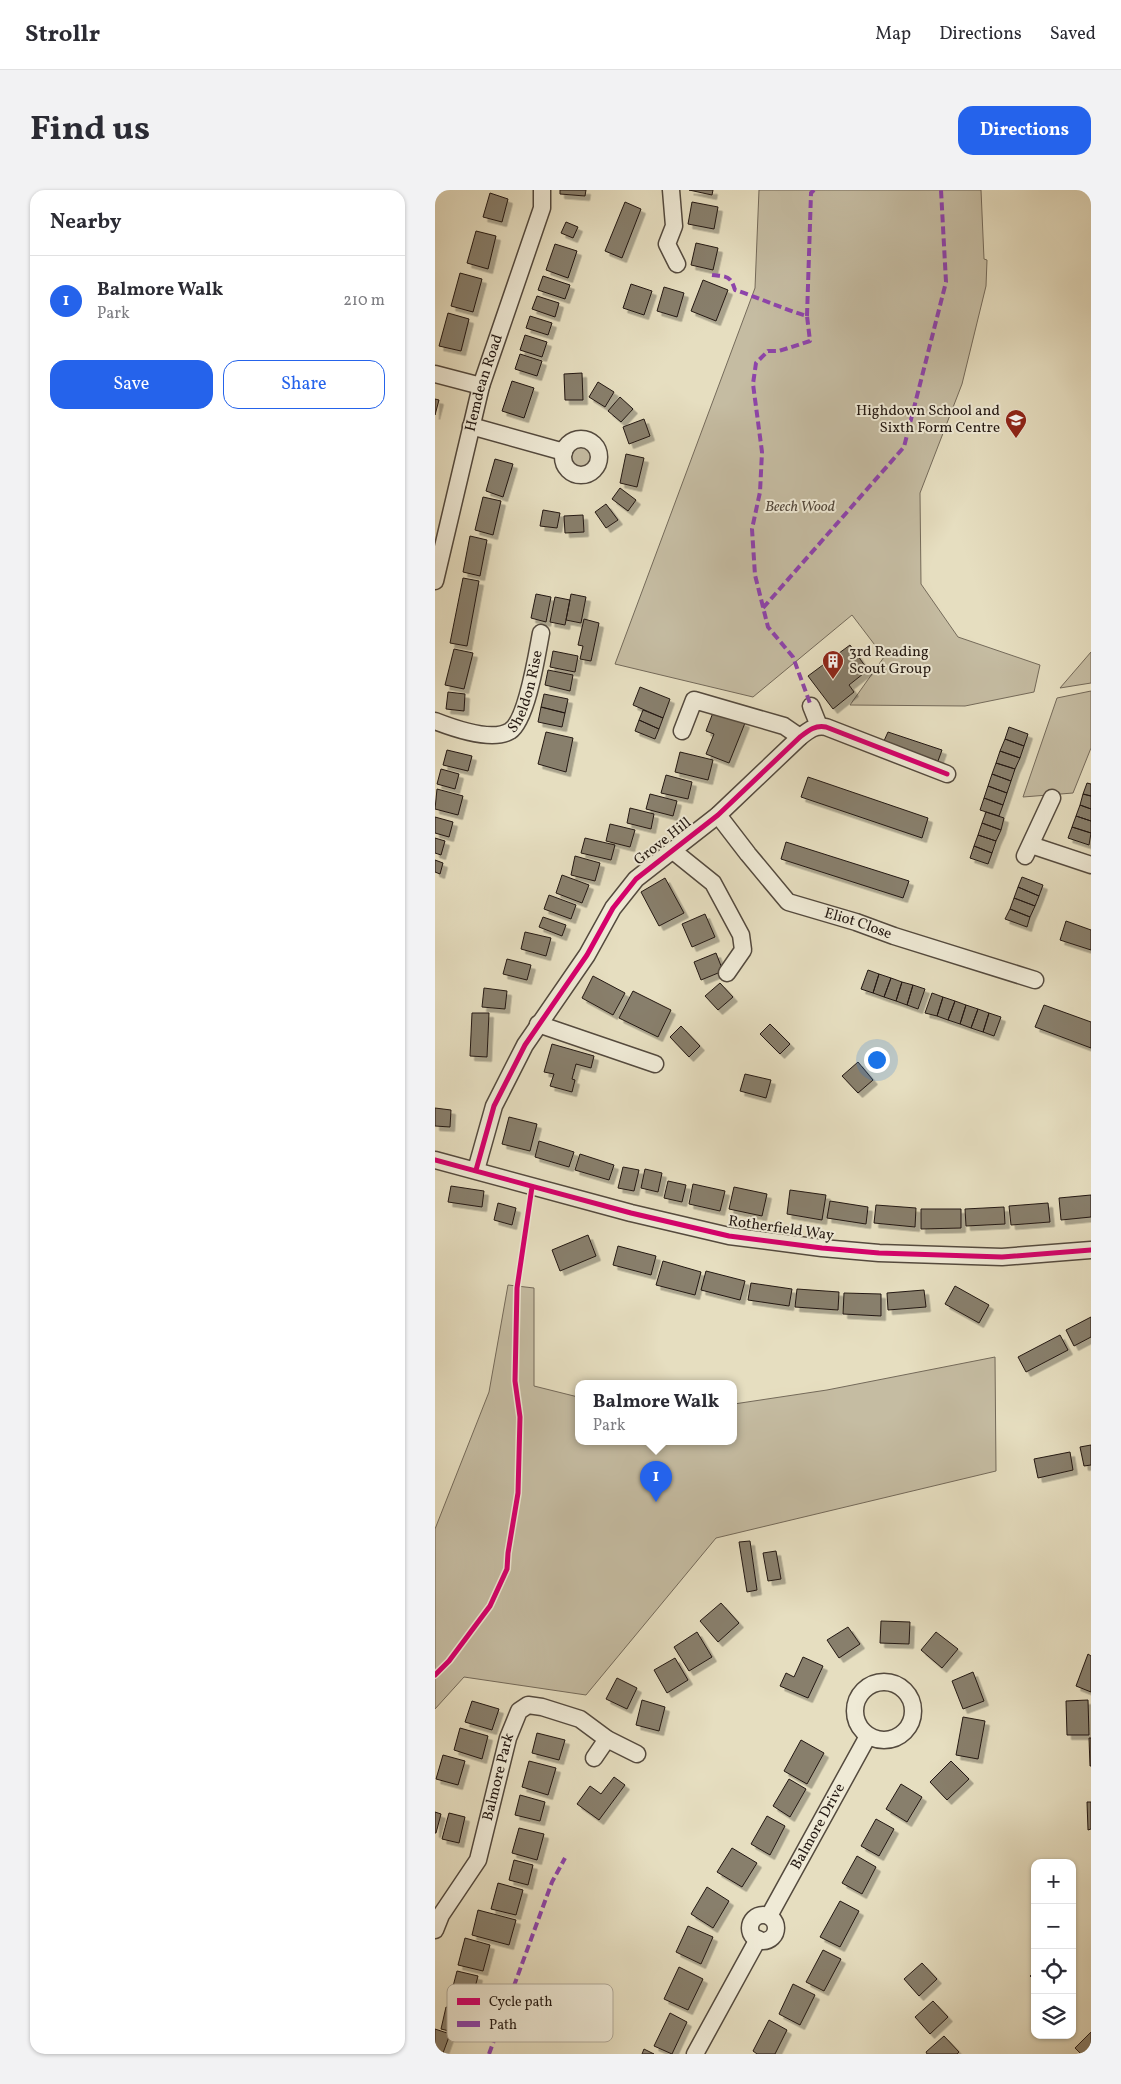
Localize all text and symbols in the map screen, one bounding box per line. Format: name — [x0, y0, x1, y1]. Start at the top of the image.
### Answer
text: Strollr — [25, 18, 100, 52]
text: Map — [875, 22, 911, 47]
text: Directions — [939, 22, 1022, 47]
text: Saved — [1050, 22, 1096, 47]
text: Find us — [30, 106, 150, 154]
button: Directions — [958, 106, 1091, 155]
text: Nearby — [50, 208, 121, 237]
text: Balmore Walk — [97, 277, 223, 303]
text: 1 — [63, 290, 69, 312]
text: 210 m — [343, 290, 385, 312]
text: Park — [97, 303, 130, 325]
street label: Hemdean Road — [460, 332, 508, 434]
button: Save — [50, 360, 213, 409]
button: Share — [223, 360, 385, 409]
place label: Highdown School and Sixth Form Centre — [856, 401, 1000, 439]
school or university icon: Highdown School and Sixth Form Centre — [1004, 408, 1028, 439]
park label: Beech Wood — [765, 497, 835, 518]
place label: 3rd Reading Scout Group — [849, 642, 931, 680]
street label: Sheldon Rise — [503, 649, 548, 738]
building icon: 3rd Reading Scout Group — [821, 649, 845, 680]
street label: Grove Hill — [630, 813, 696, 871]
street label: Eliot Close — [822, 903, 895, 945]
your location — [864, 1047, 890, 1073]
street label: Rotherfield Way — [727, 1211, 835, 1247]
popup — [575, 1380, 737, 1445]
text: Balmore Walk — [593, 1389, 719, 1415]
text: Park — [593, 1415, 626, 1437]
pin: 1 — [640, 1461, 672, 1502]
street label: Balmore Park — [478, 1730, 520, 1823]
street label: Balmore Drive — [786, 1780, 850, 1874]
map controls — [1031, 1859, 1076, 2039]
button: + — [1031, 1859, 1076, 1904]
button: − — [1031, 1904, 1076, 1949]
button: locate — [1031, 1949, 1076, 1994]
legend — [447, 1984, 613, 2042]
text: Cycle path — [489, 1993, 553, 2012]
button: layers — [1031, 1994, 1076, 2039]
text: Path — [489, 2016, 517, 2035]

